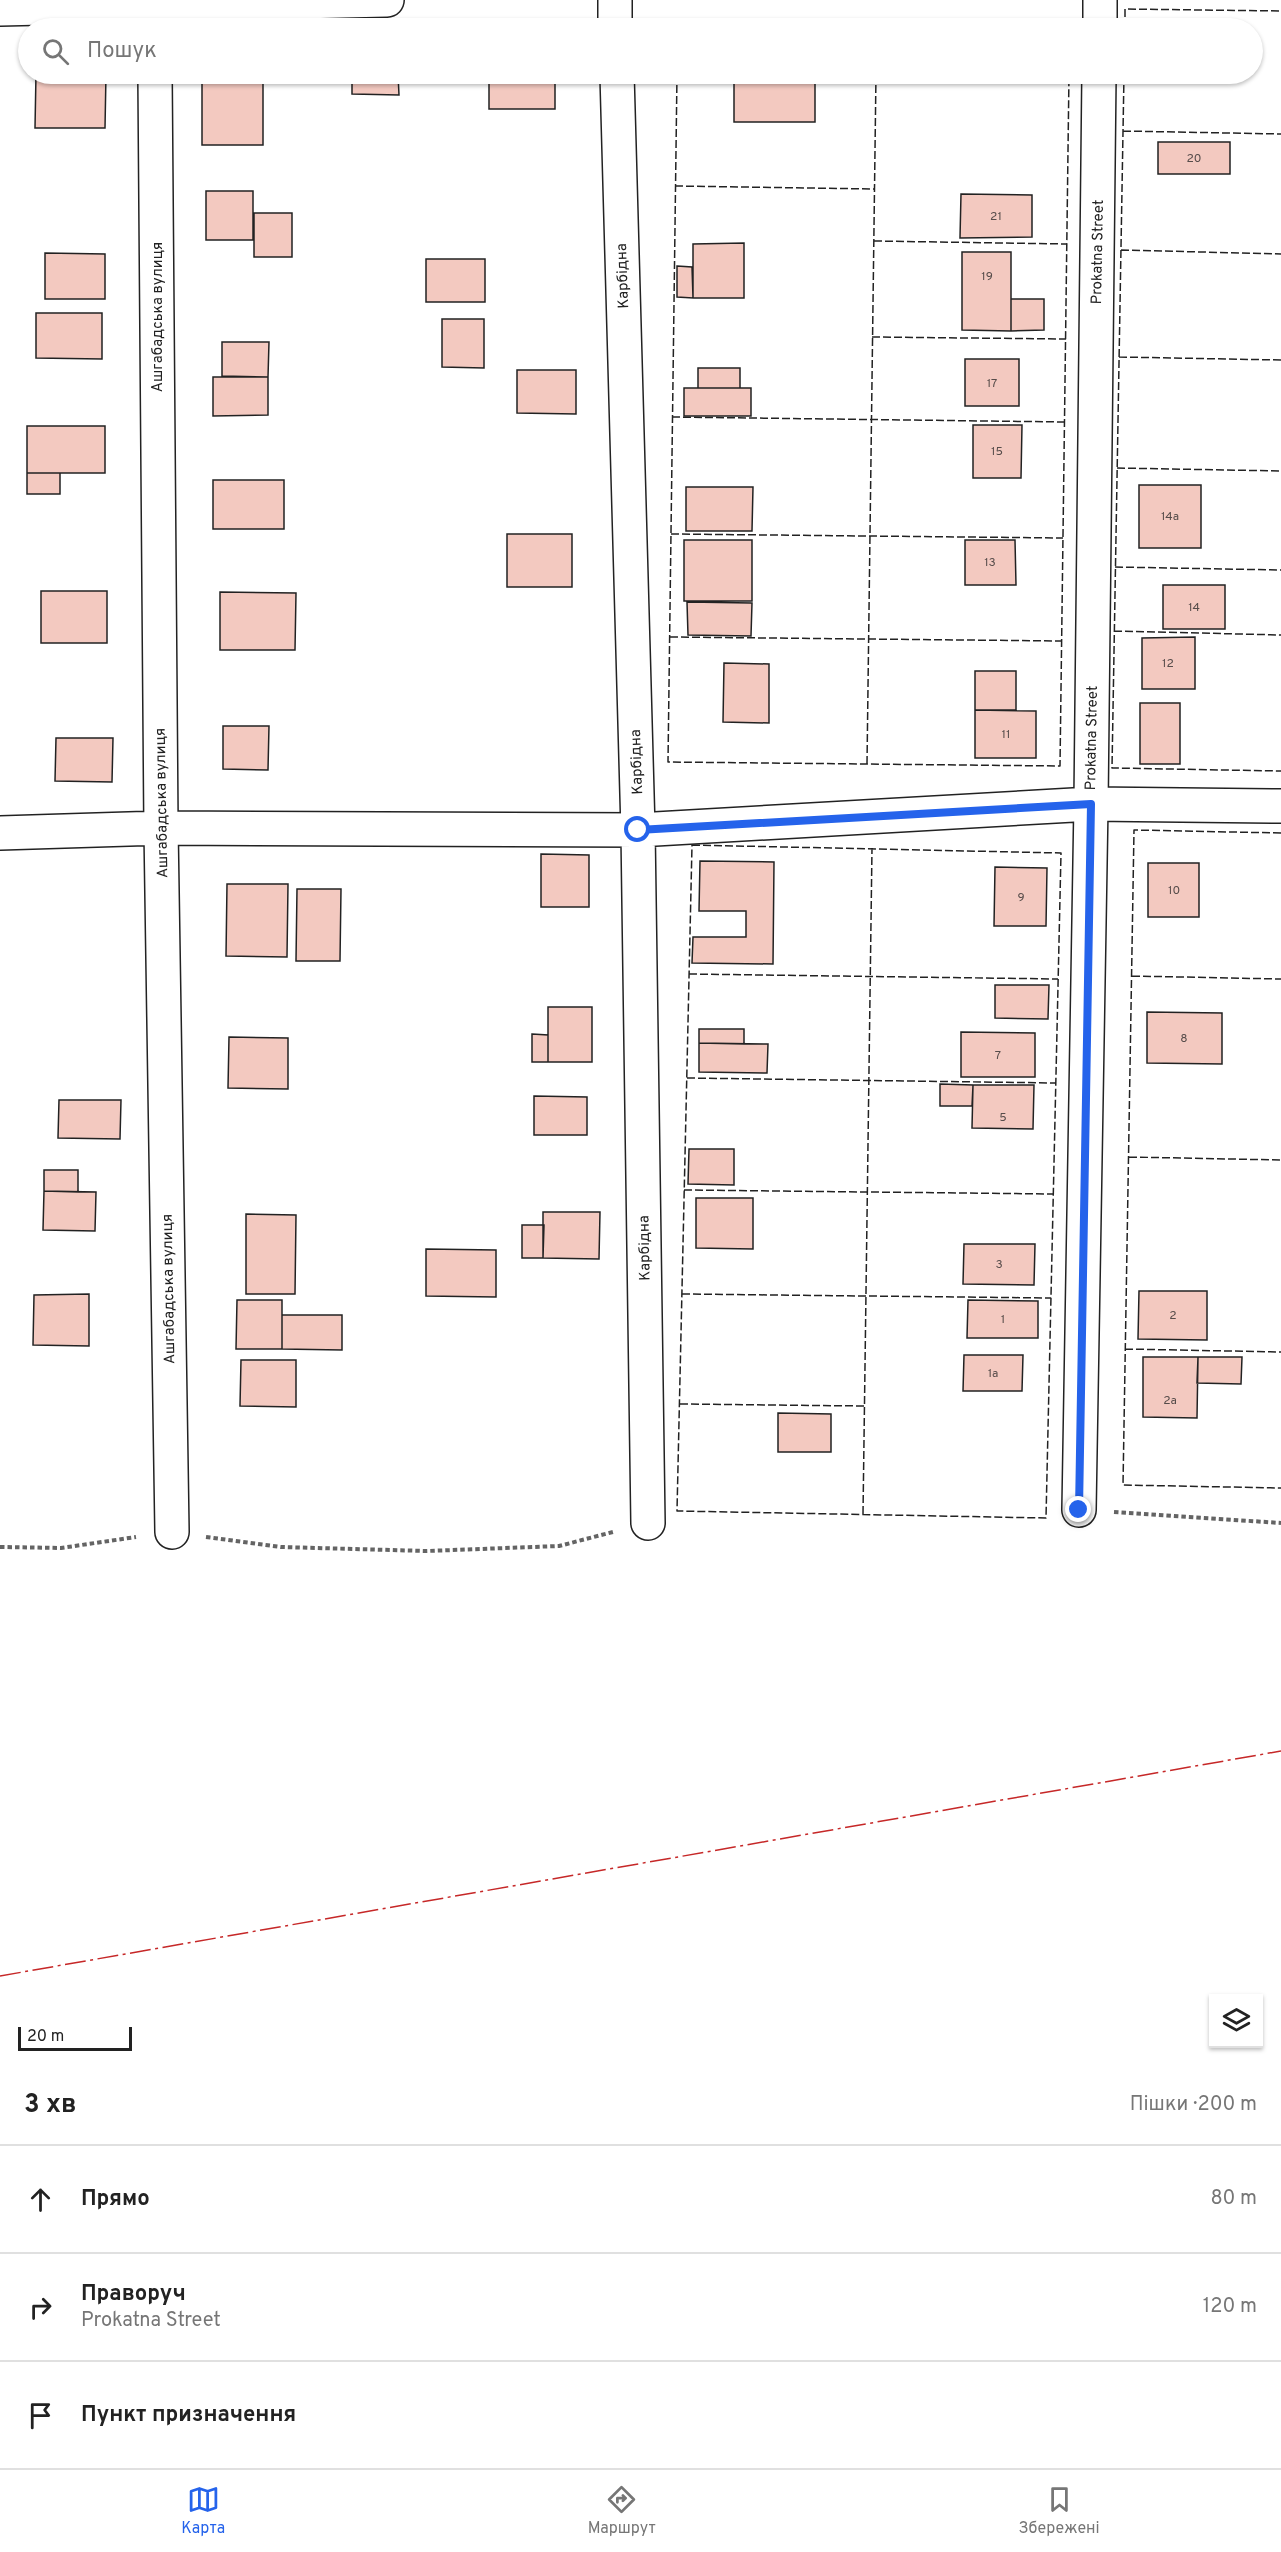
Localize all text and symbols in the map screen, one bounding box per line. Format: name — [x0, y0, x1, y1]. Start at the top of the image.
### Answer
search box — [18, 18, 1263, 84]
icon: search — [39, 35, 72, 68]
text: Пошук — [87, 38, 157, 65]
house number: 20 — [1186, 151, 1202, 167]
street label: Prokatna Street — [1088, 199, 1109, 305]
house number: 21 — [990, 209, 1002, 225]
street label: Ашгабадська вулиця — [149, 242, 168, 392]
street label: Карбідна — [613, 243, 634, 309]
house number: 19 — [981, 269, 993, 285]
house number: 17 — [987, 376, 997, 392]
house number: 15 — [991, 444, 1003, 460]
house number: 14а — [1161, 509, 1179, 525]
house number: 13 — [984, 555, 996, 571]
house number: 14 — [1188, 600, 1200, 616]
house number: 12 — [1162, 656, 1174, 672]
street label: Prokatna Street — [1082, 685, 1103, 791]
house number: 11 — [1002, 727, 1010, 743]
street label: Ашгабадська вулиця — [152, 728, 173, 878]
street label: Карбідна — [627, 729, 648, 795]
route start — [624, 816, 650, 842]
house number: 10 — [1168, 883, 1180, 899]
house number: 9 — [1017, 890, 1025, 906]
house number: 8 — [1180, 1031, 1188, 1047]
house number: 7 — [995, 1048, 1001, 1064]
house number: 5 — [999, 1110, 1007, 1126]
street label: Ашгабадська вулиця — [159, 1214, 180, 1364]
street label: Карбідна — [635, 1215, 656, 1281]
house number: 3 — [995, 1257, 1003, 1273]
house number: 2 — [1169, 1308, 1177, 1324]
house number: 1 — [1001, 1312, 1005, 1328]
house number: 1а — [988, 1366, 998, 1382]
house number: 2а — [1163, 1393, 1177, 1409]
route end — [1065, 1496, 1091, 1522]
map controls — [1209, 1994, 1263, 2048]
button: layers — [1209, 1994, 1263, 2048]
scale bar — [18, 2024, 132, 2052]
text: 20 m — [27, 2027, 64, 2047]
text: 3 хв — [24, 2089, 77, 2122]
text: Пішки · 200 m — [1130, 2092, 1257, 2118]
icon: ahead — [24, 2183, 57, 2216]
text: Прямо — [81, 2186, 150, 2213]
text: 80 m — [1211, 2186, 1257, 2212]
text: Праворуч — [81, 2281, 186, 2308]
icon: right — [24, 2291, 57, 2324]
text: 120 m — [1203, 2294, 1257, 2320]
text: Prokatna Street — [81, 2308, 221, 2334]
icon: arrive — [24, 2399, 57, 2432]
text: Пункт призначення — [81, 2402, 296, 2429]
tab: Карта — [181, 2483, 225, 2539]
tab: Маршрут — [588, 2483, 656, 2539]
tab: Збережені — [1019, 2483, 1100, 2539]

